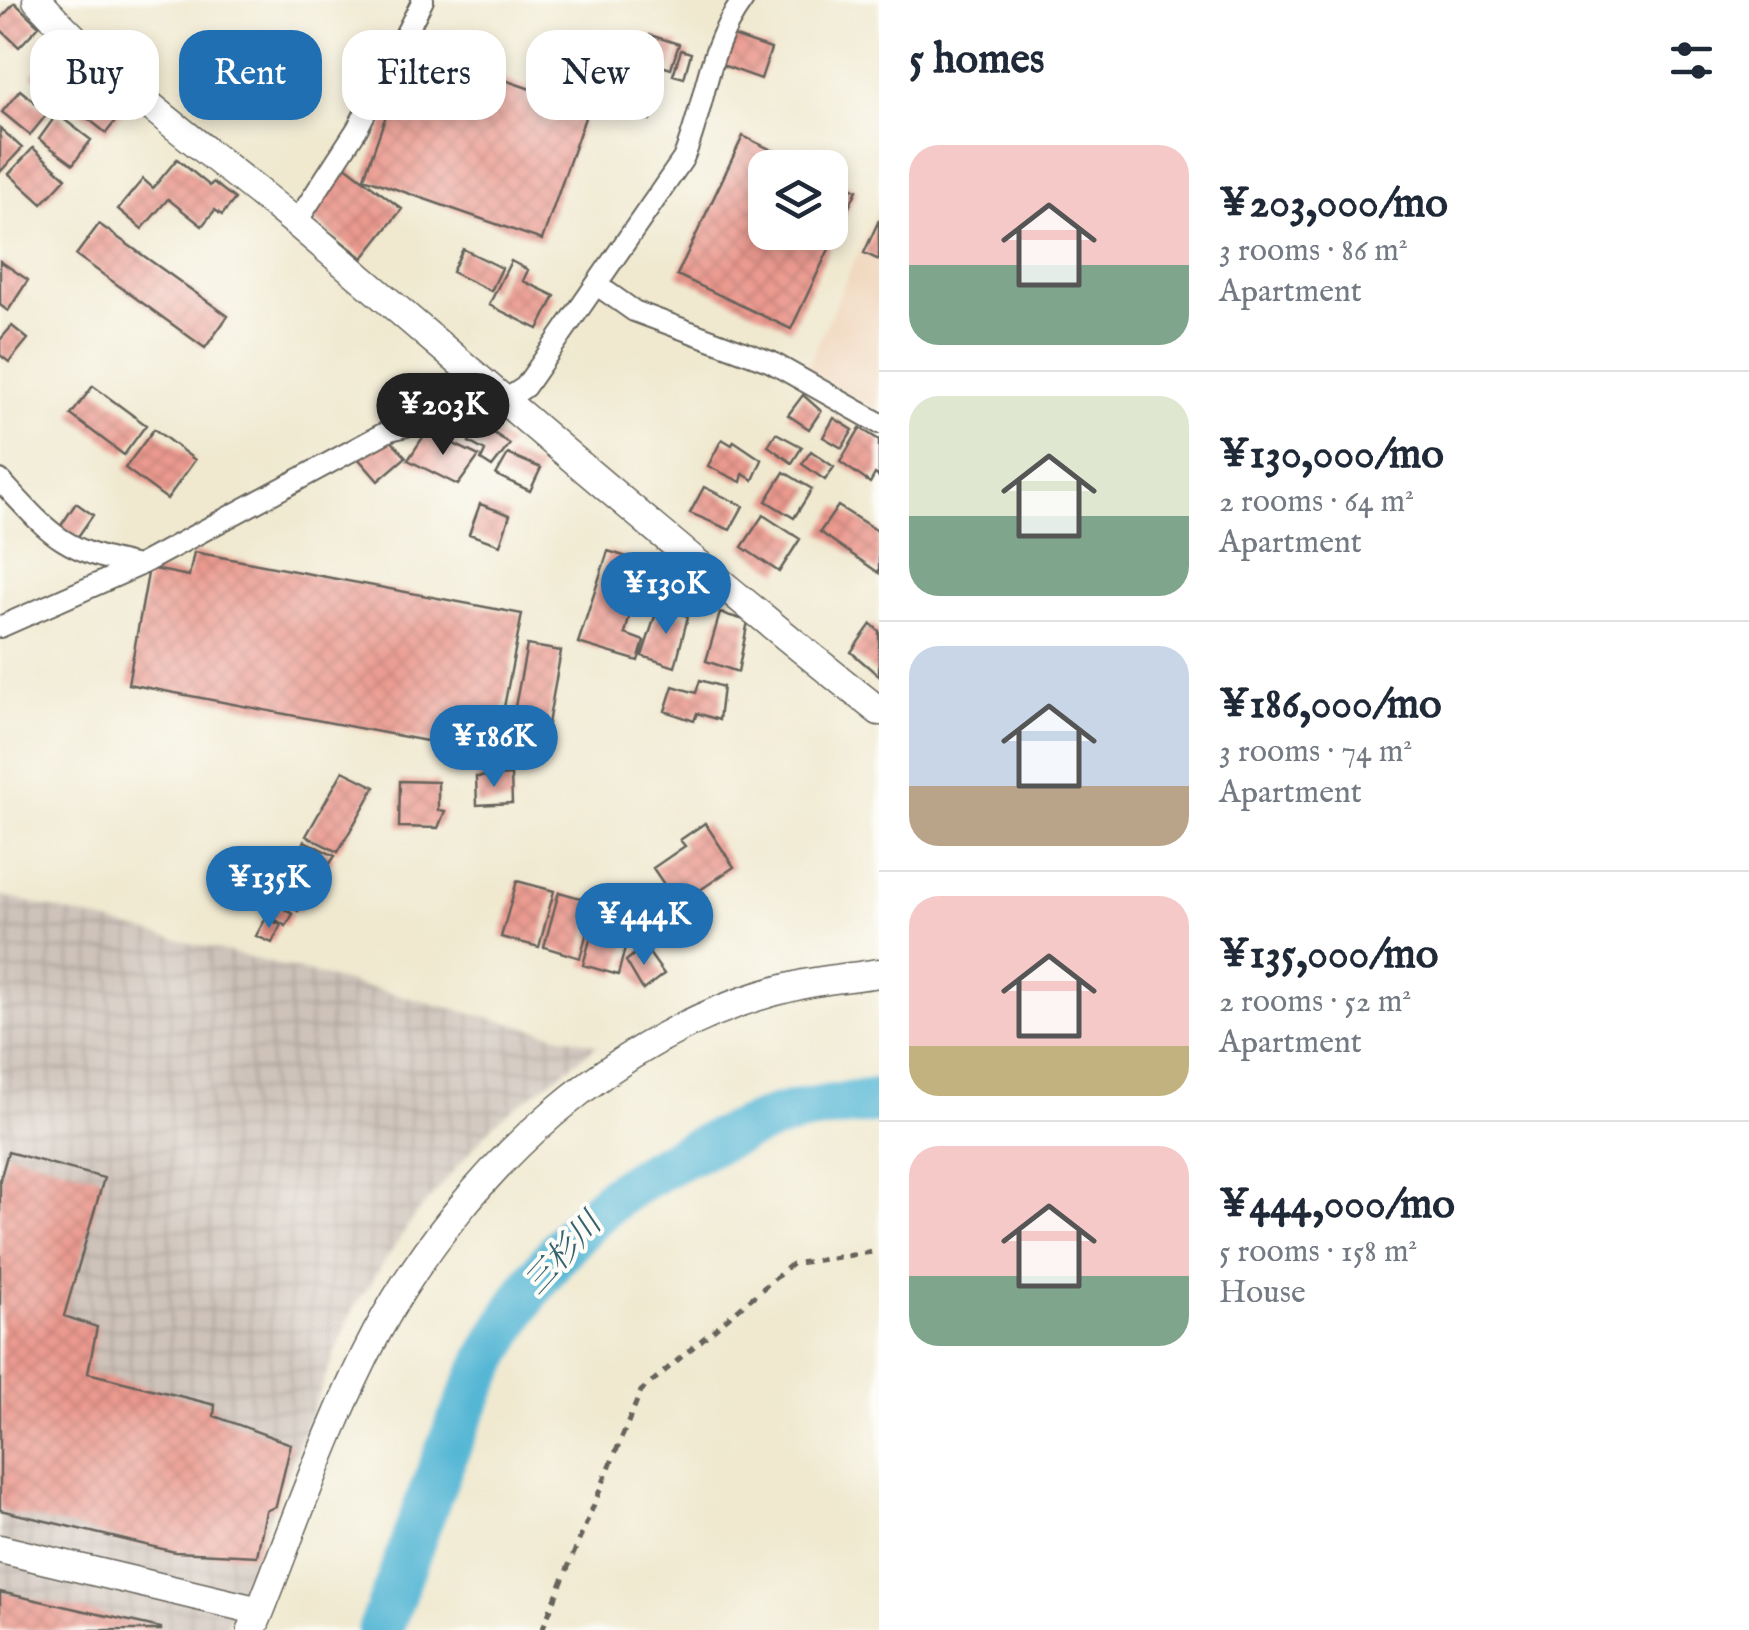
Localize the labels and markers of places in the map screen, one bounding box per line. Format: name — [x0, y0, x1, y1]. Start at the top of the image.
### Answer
pin: ¥203K — [373, 373, 513, 458]
pin: ¥130K — [596, 552, 736, 637]
pin: ¥186K — [424, 705, 564, 790]
pin: ¥135K — [199, 846, 339, 931]
pin: ¥444K — [574, 883, 714, 968]

